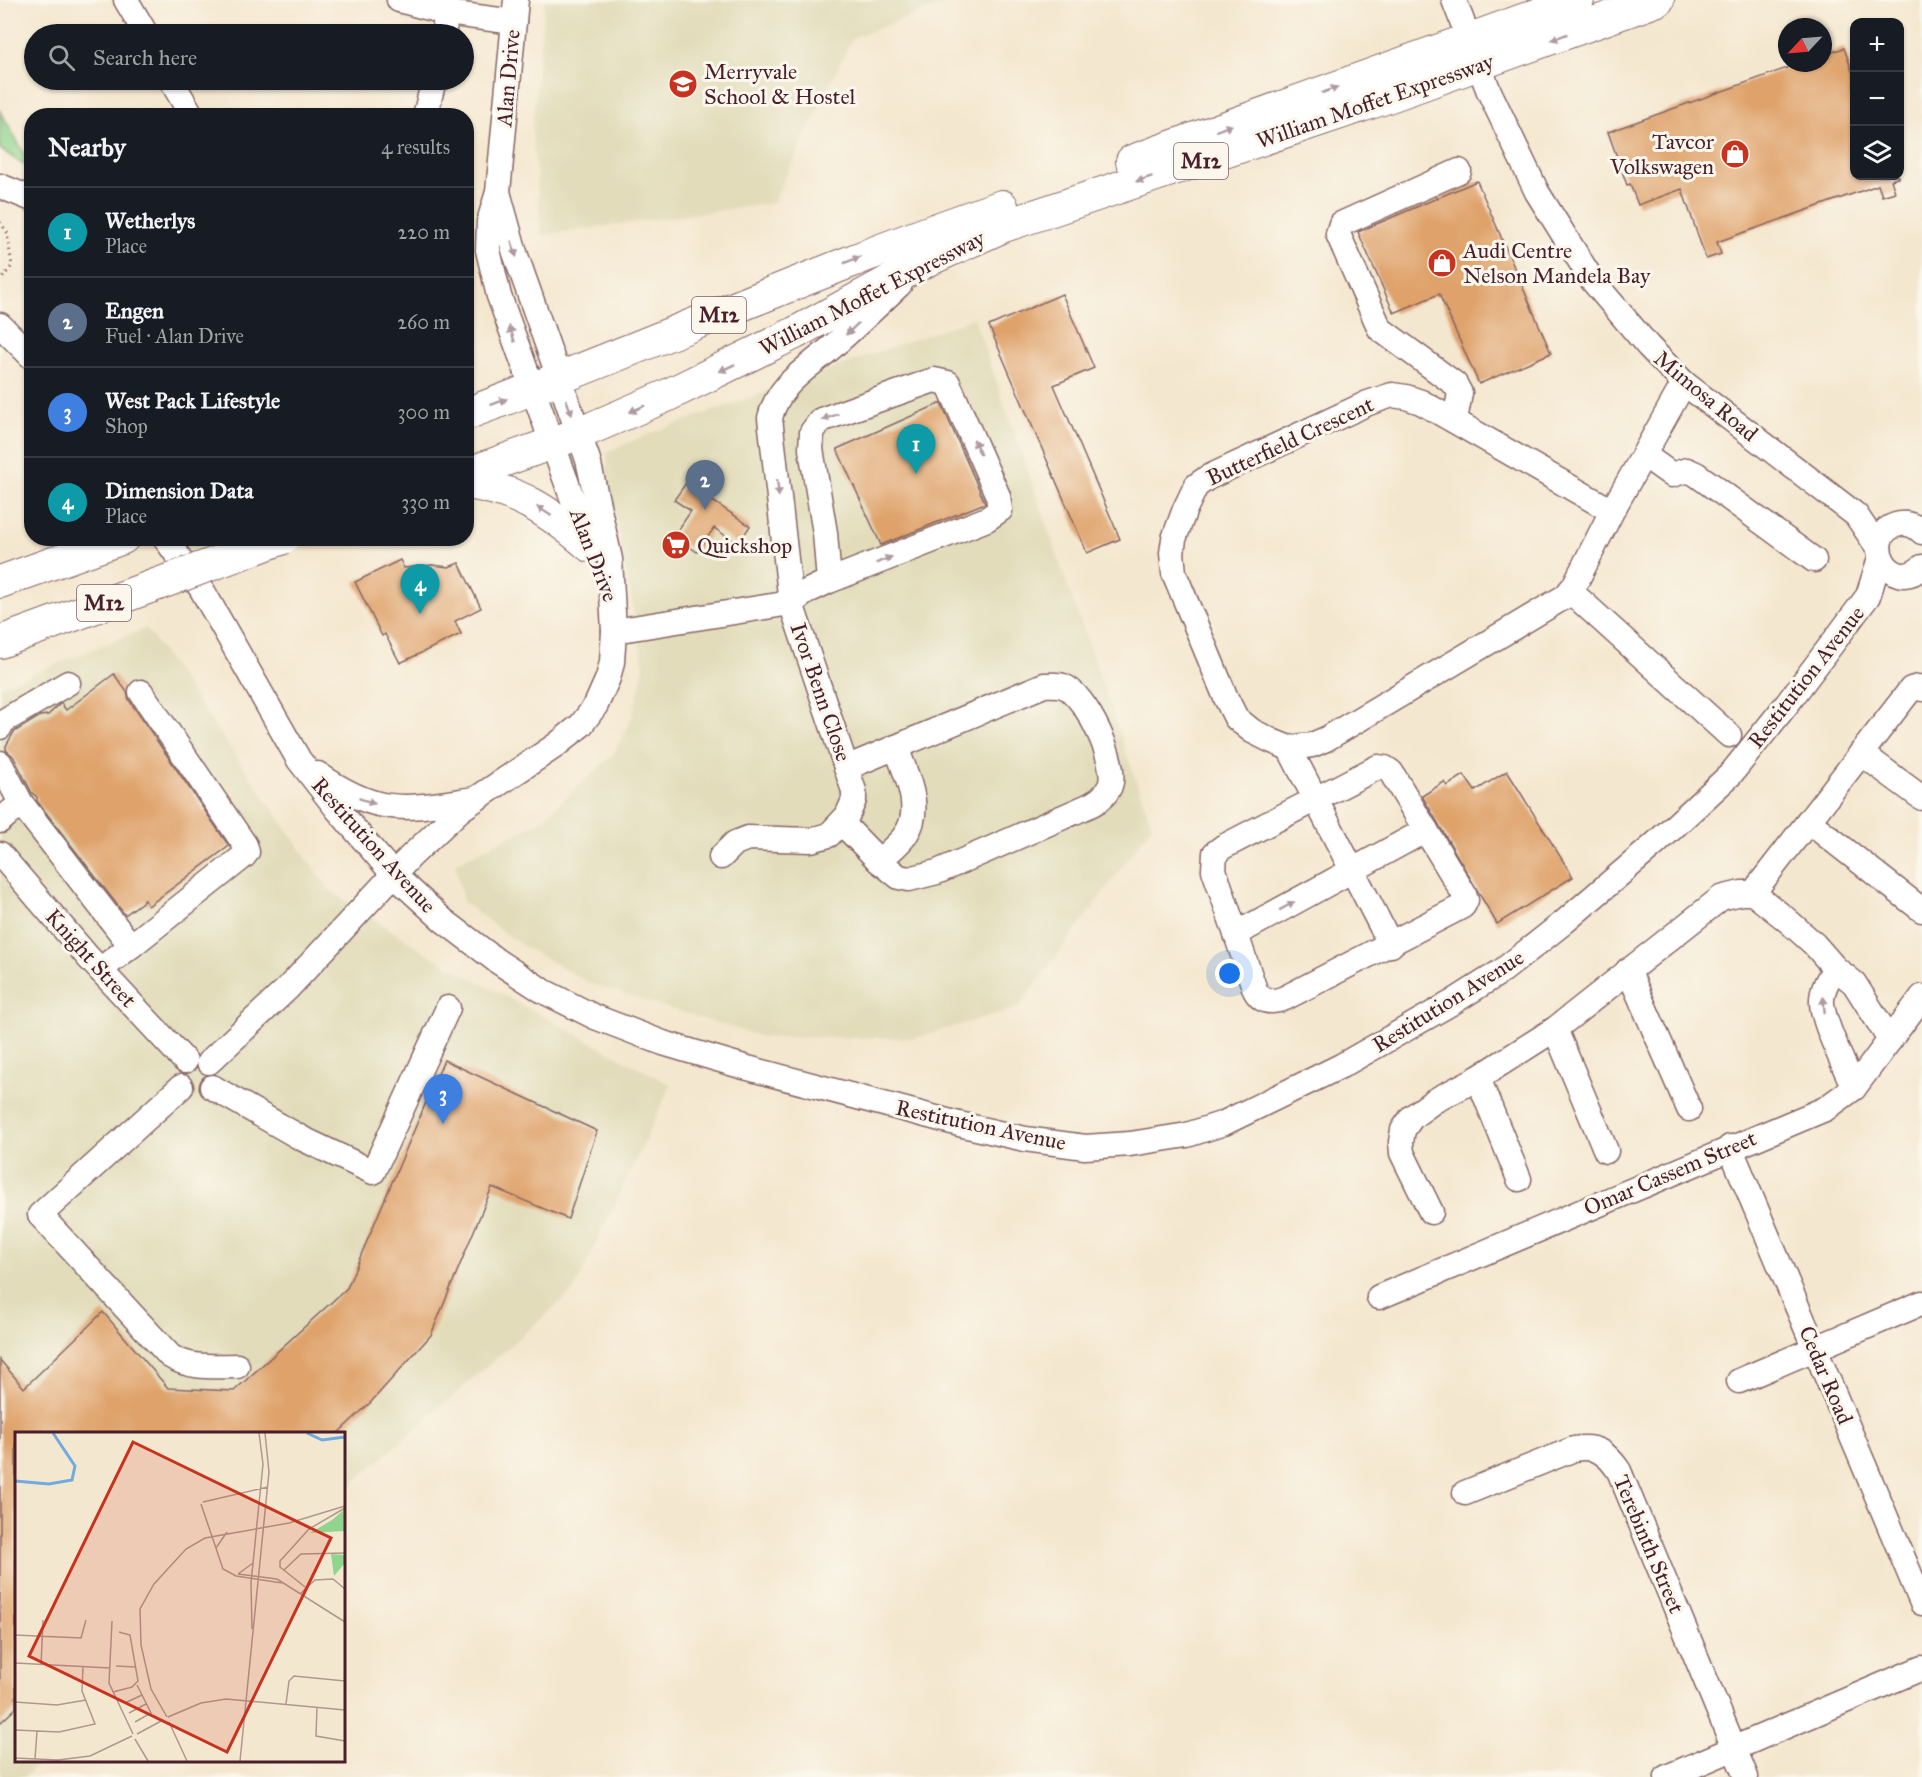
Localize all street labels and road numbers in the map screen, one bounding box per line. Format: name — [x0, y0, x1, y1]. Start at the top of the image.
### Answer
street label: Alan Drive — [490, 28, 526, 129]
street label: William Moffet Expressway — [1253, 47, 1498, 154]
road number: M12 — [1174, 143, 1228, 179]
street label: William Moffet Expressway — [755, 224, 990, 362]
road number: M12 — [692, 297, 746, 333]
street label: Mimosa Road — [1649, 345, 1763, 447]
street label: Butterfield Crescent — [1202, 390, 1378, 492]
street label: Alan Drive — [564, 504, 624, 605]
road number: M12 — [77, 585, 131, 621]
street label: Restitution Avenue — [1742, 600, 1870, 754]
street label: Ivor Benn Close — [785, 619, 857, 765]
street label: Restitution Avenue — [306, 772, 442, 918]
street label: Knight Street — [40, 903, 142, 1013]
street label: Restitution Avenue — [1367, 944, 1529, 1058]
street label: Restitution Avenue — [893, 1094, 1069, 1156]
street label: Omar Cassem Street — [1580, 1124, 1761, 1222]
street label: Cedar Road — [1793, 1322, 1859, 1428]
street label: Terebinth Street — [1608, 1471, 1690, 1617]

